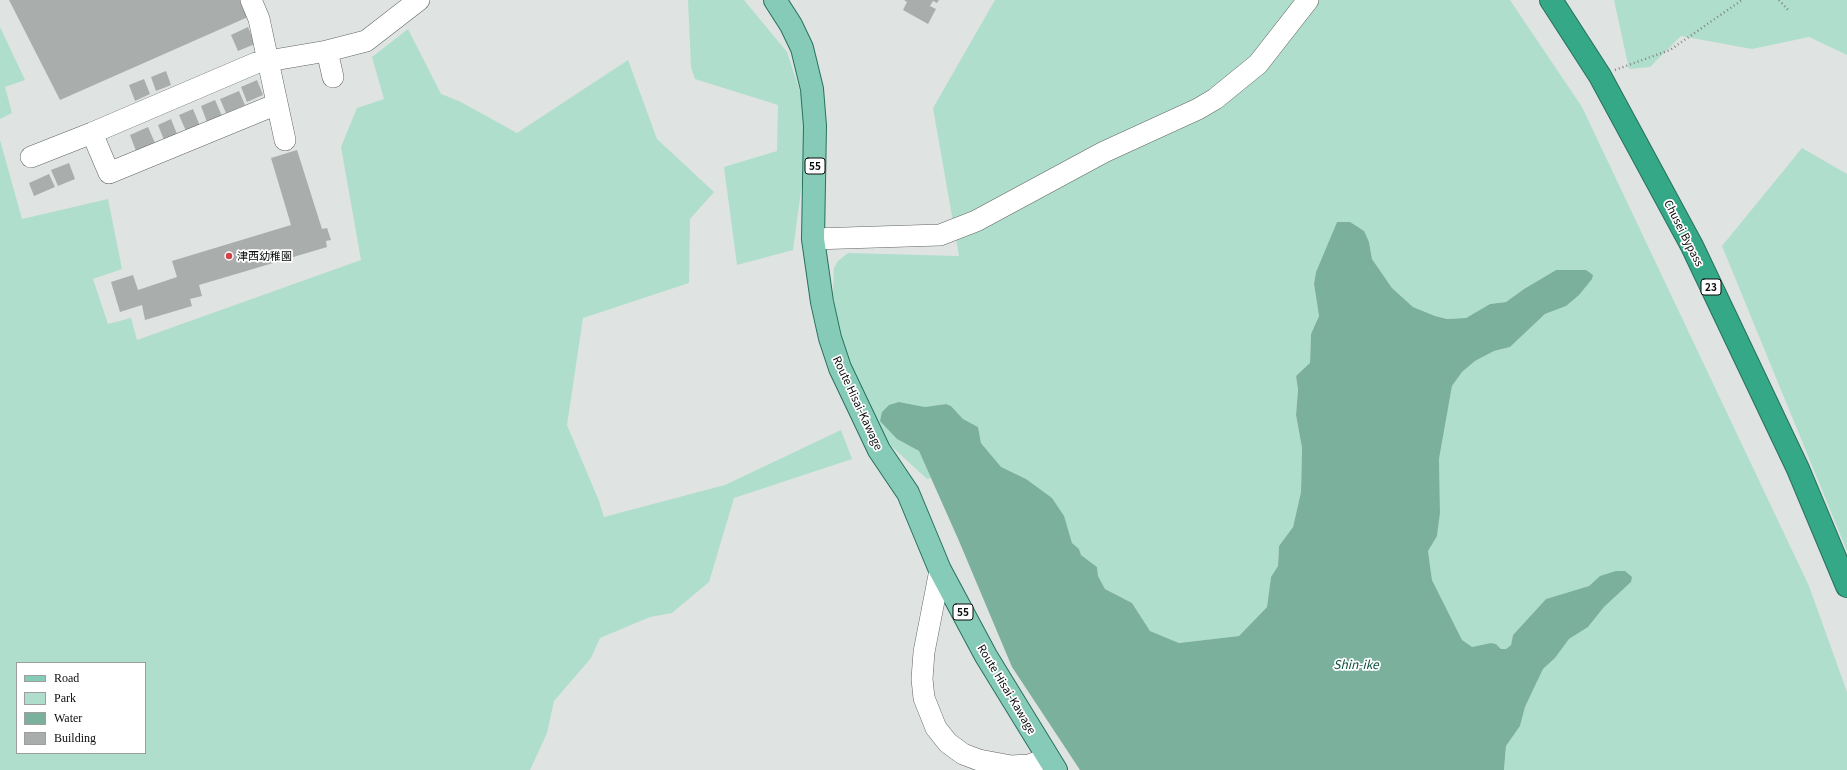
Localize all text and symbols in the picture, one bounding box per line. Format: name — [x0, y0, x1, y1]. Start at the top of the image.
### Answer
road number: 55 — [805, 158, 825, 174]
street label: Chusei Bypass — [1662, 197, 1706, 269]
place label: 津西幼稚園 — [237, 249, 292, 263]
marker: 津西幼稚園 — [224, 251, 234, 261]
road number: 23 — [1701, 279, 1721, 295]
street label: Route Hisai-Kawage — [830, 354, 886, 452]
road number: 55 — [953, 604, 973, 620]
street label: Route Hisai-Kawage — [975, 642, 1039, 736]
water label: Shin-ike — [1333, 657, 1379, 671]
legend — [16, 662, 146, 754]
text: Road — [54, 671, 79, 685]
text: Park — [54, 691, 76, 705]
text: Water — [54, 711, 82, 725]
text: Building — [54, 731, 96, 745]

